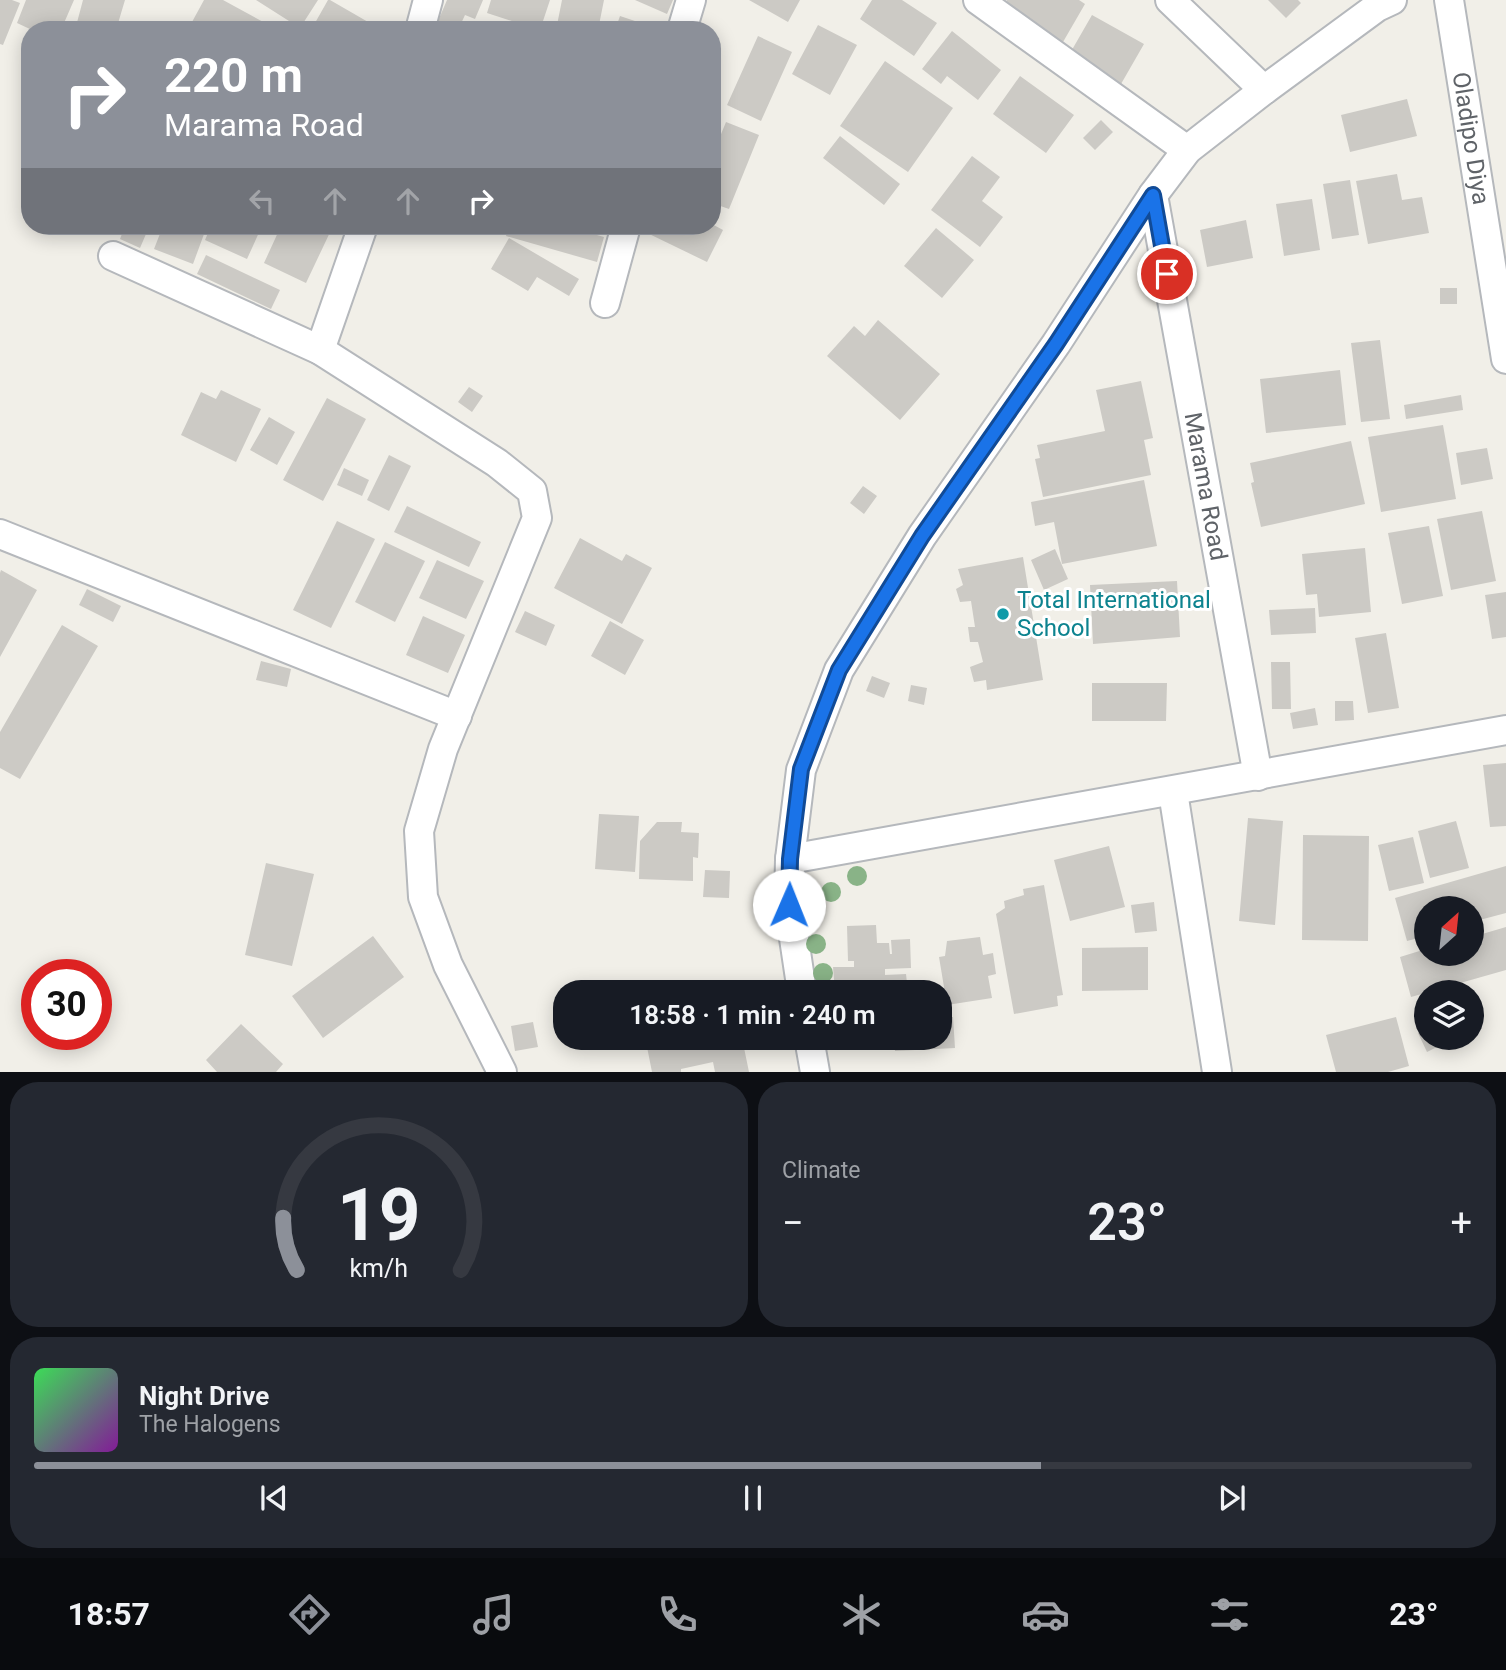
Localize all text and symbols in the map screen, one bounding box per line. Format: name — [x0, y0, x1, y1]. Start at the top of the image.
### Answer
text: 220 m — [164, 47, 303, 104]
icon: right — [49, 49, 140, 140]
street label: Oladipo Diya — [1447, 70, 1495, 207]
text: Marama Road — [164, 106, 364, 144]
icon: left — [243, 182, 281, 220]
icon: ahead — [316, 182, 354, 220]
icon: ahead — [389, 182, 427, 220]
icon: right — [462, 182, 500, 220]
pin — [1137, 244, 1197, 304]
icon: arrive — [1148, 255, 1186, 293]
street label: Marama Road — [1179, 410, 1233, 563]
place label: Total International School — [1017, 586, 1211, 642]
marker: Total International School — [995, 606, 1011, 622]
position arrow — [752, 868, 826, 942]
north arrow — [1414, 896, 1484, 966]
map controls — [1414, 896, 1484, 1050]
speed limit sign: 30 — [21, 959, 112, 1050]
button: layers — [1414, 980, 1484, 1050]
text: 18:58 · 1 min · 240 m — [629, 1000, 876, 1030]
text: Climate — [782, 1157, 861, 1184]
text: 19 — [337, 1173, 421, 1259]
text: 23° — [1087, 1192, 1167, 1253]
text: − — [782, 1201, 804, 1245]
text: + — [1450, 1201, 1472, 1245]
text: km/h — [350, 1254, 408, 1283]
text: Night Drive — [139, 1381, 269, 1411]
text: The Halogens — [139, 1411, 281, 1438]
icon: previous — [255, 1479, 293, 1517]
icon: pause — [734, 1479, 772, 1517]
icon: next — [1213, 1479, 1251, 1517]
icon: directions — [285, 1590, 334, 1639]
icon: music — [469, 1590, 518, 1639]
icon: phone — [653, 1590, 702, 1639]
icon: climate — [837, 1590, 886, 1639]
icon: car — [1021, 1590, 1070, 1639]
icon: filters — [1205, 1590, 1254, 1639]
text: 18:57 — [68, 1595, 150, 1633]
text: 23° — [1389, 1595, 1438, 1633]

